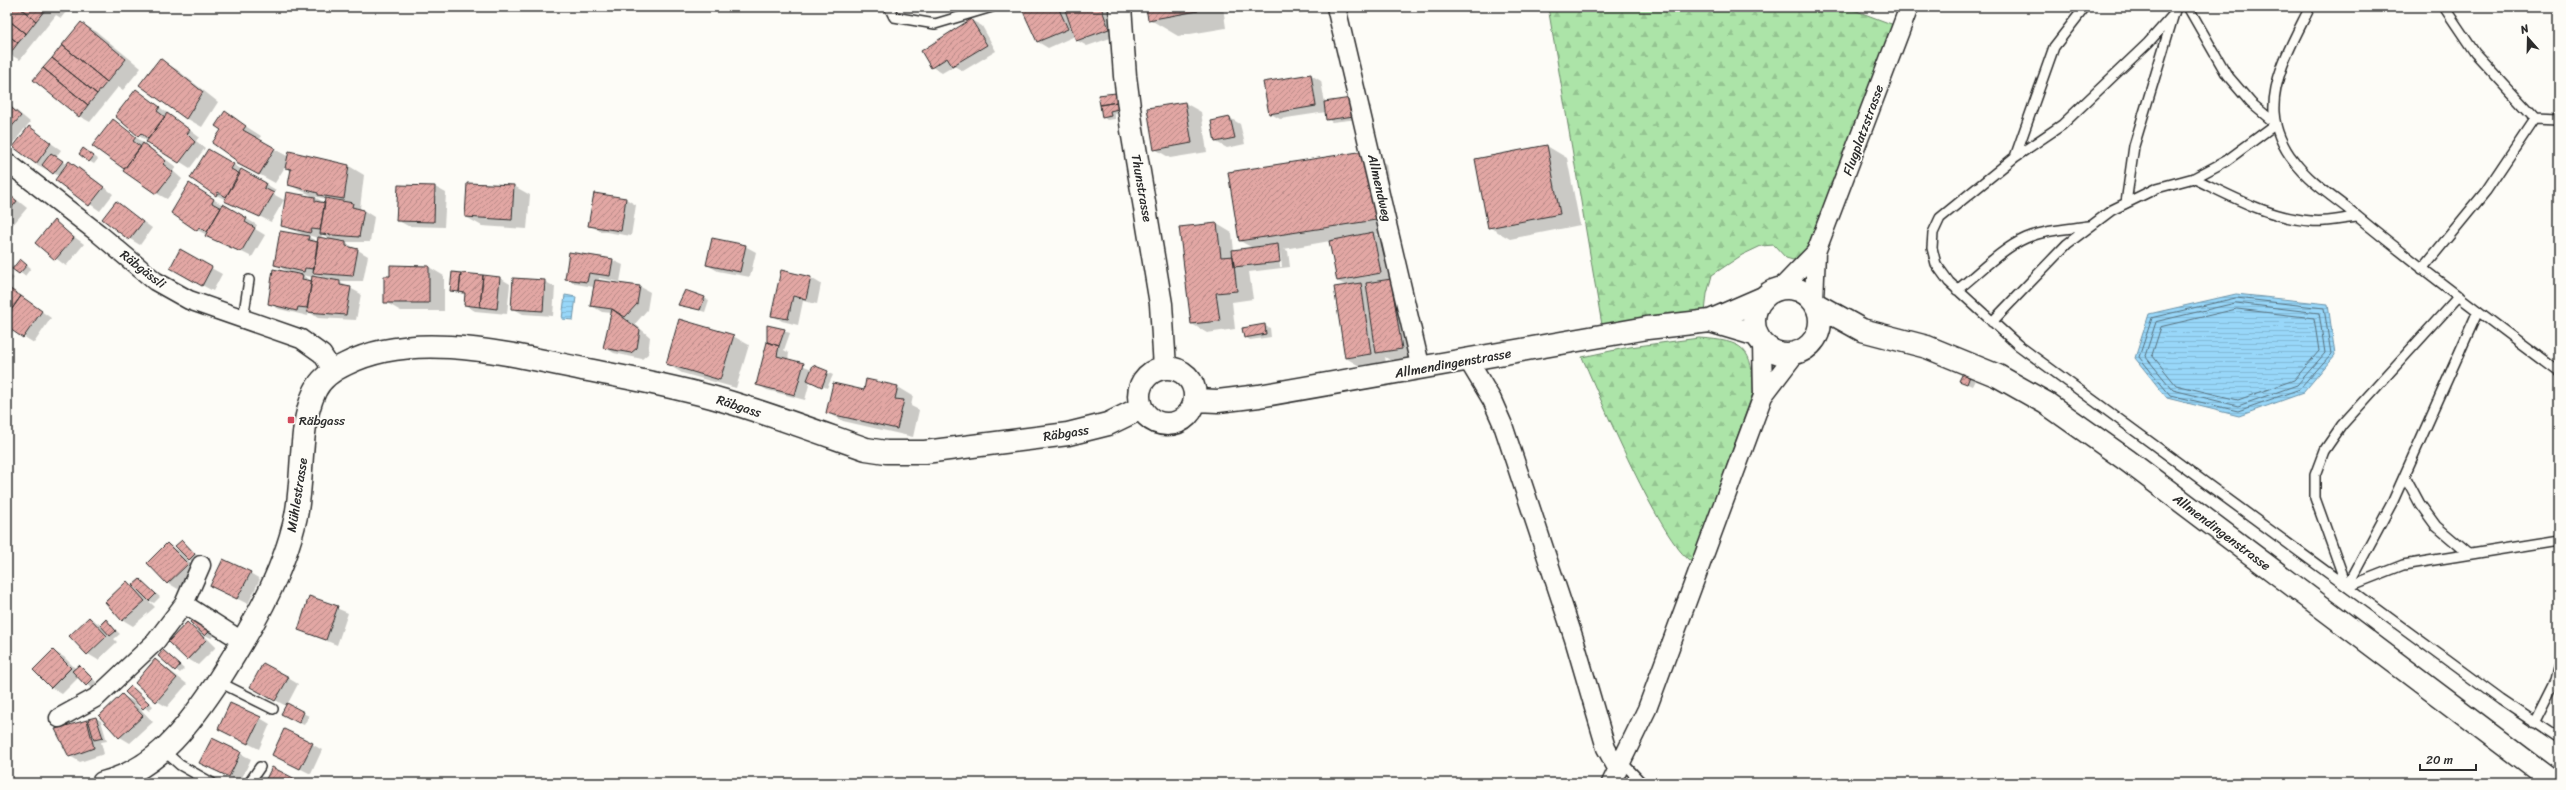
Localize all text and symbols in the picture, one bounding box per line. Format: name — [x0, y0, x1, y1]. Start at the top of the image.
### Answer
north arrow — [2508, 18, 2548, 58]
text: N — [2517, 19, 2532, 40]
street label: Flugplatzstrasse — [1836, 81, 1890, 179]
street label: Allmendweg — [1361, 151, 1399, 224]
street label: Thunstrasse — [1125, 152, 1159, 224]
street label: Räbgässli — [115, 244, 171, 295]
street label: Allmendingenstrasse — [1392, 341, 1513, 385]
street label: Räbgass — [714, 388, 765, 424]
place label: Räbgass — [299, 409, 346, 432]
marker: Räbgass — [286, 415, 296, 425]
street label: Räbgass — [1041, 418, 1091, 448]
street label: Mühlestrasse — [280, 456, 314, 534]
street label: Allmendingenstrasse — [2167, 487, 2276, 577]
scale bar — [2420, 746, 2476, 772]
text: 20 m — [2426, 749, 2453, 771]

